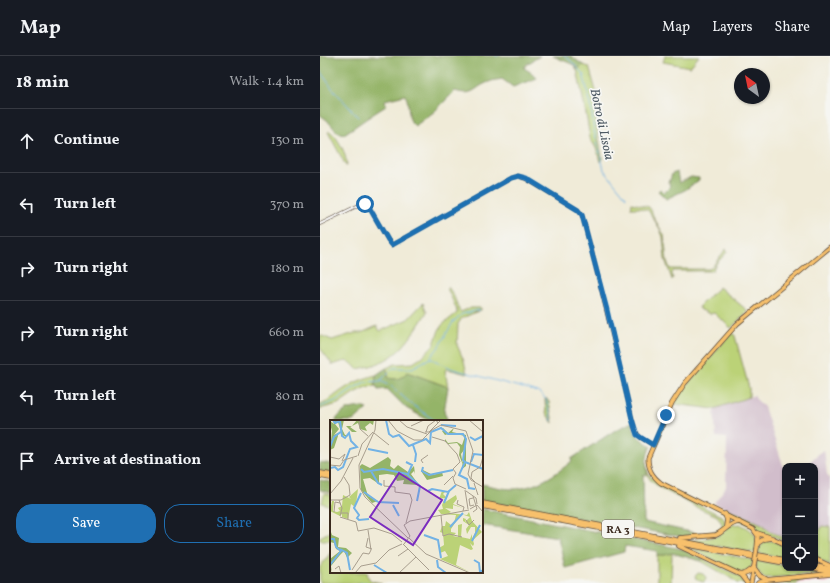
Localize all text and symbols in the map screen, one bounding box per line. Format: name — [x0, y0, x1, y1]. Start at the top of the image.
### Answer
text: Map — [20, 15, 61, 41]
text: Map — [662, 18, 690, 37]
text: Layers — [712, 18, 752, 37]
text: Share — [774, 18, 810, 37]
north arrow — [734, 68, 770, 104]
text: 18 min — [16, 71, 69, 94]
text: Walk · 1.4 km — [230, 73, 304, 91]
water label: Botro di Lisoia — [585, 87, 617, 162]
icon: ahead — [16, 130, 38, 152]
text: Continue — [54, 130, 119, 151]
text: 130 m — [271, 132, 304, 150]
icon: left — [16, 194, 38, 216]
text: Turn left — [54, 194, 116, 215]
route start — [356, 195, 374, 213]
text: 370 m — [270, 196, 304, 214]
icon: right — [16, 258, 38, 280]
text: Turn right — [54, 258, 128, 279]
text: 180 m — [270, 260, 304, 278]
icon: right — [16, 322, 38, 344]
text: Turn right — [54, 322, 128, 343]
text: 660 m — [269, 324, 304, 342]
icon: left — [16, 386, 38, 408]
text: Turn left — [54, 386, 116, 407]
text: 80 m — [275, 388, 304, 406]
route end — [657, 406, 675, 424]
inset map — [330, 420, 483, 573]
icon: arrive — [16, 450, 38, 472]
text: Arrive at destination — [54, 450, 201, 471]
map controls — [782, 463, 818, 571]
button: + — [782, 463, 818, 499]
button: − — [782, 499, 818, 535]
button: Save — [16, 504, 156, 543]
button: Share — [164, 504, 304, 543]
road number: RA 3 — [602, 520, 634, 538]
button: locate — [782, 535, 818, 571]

